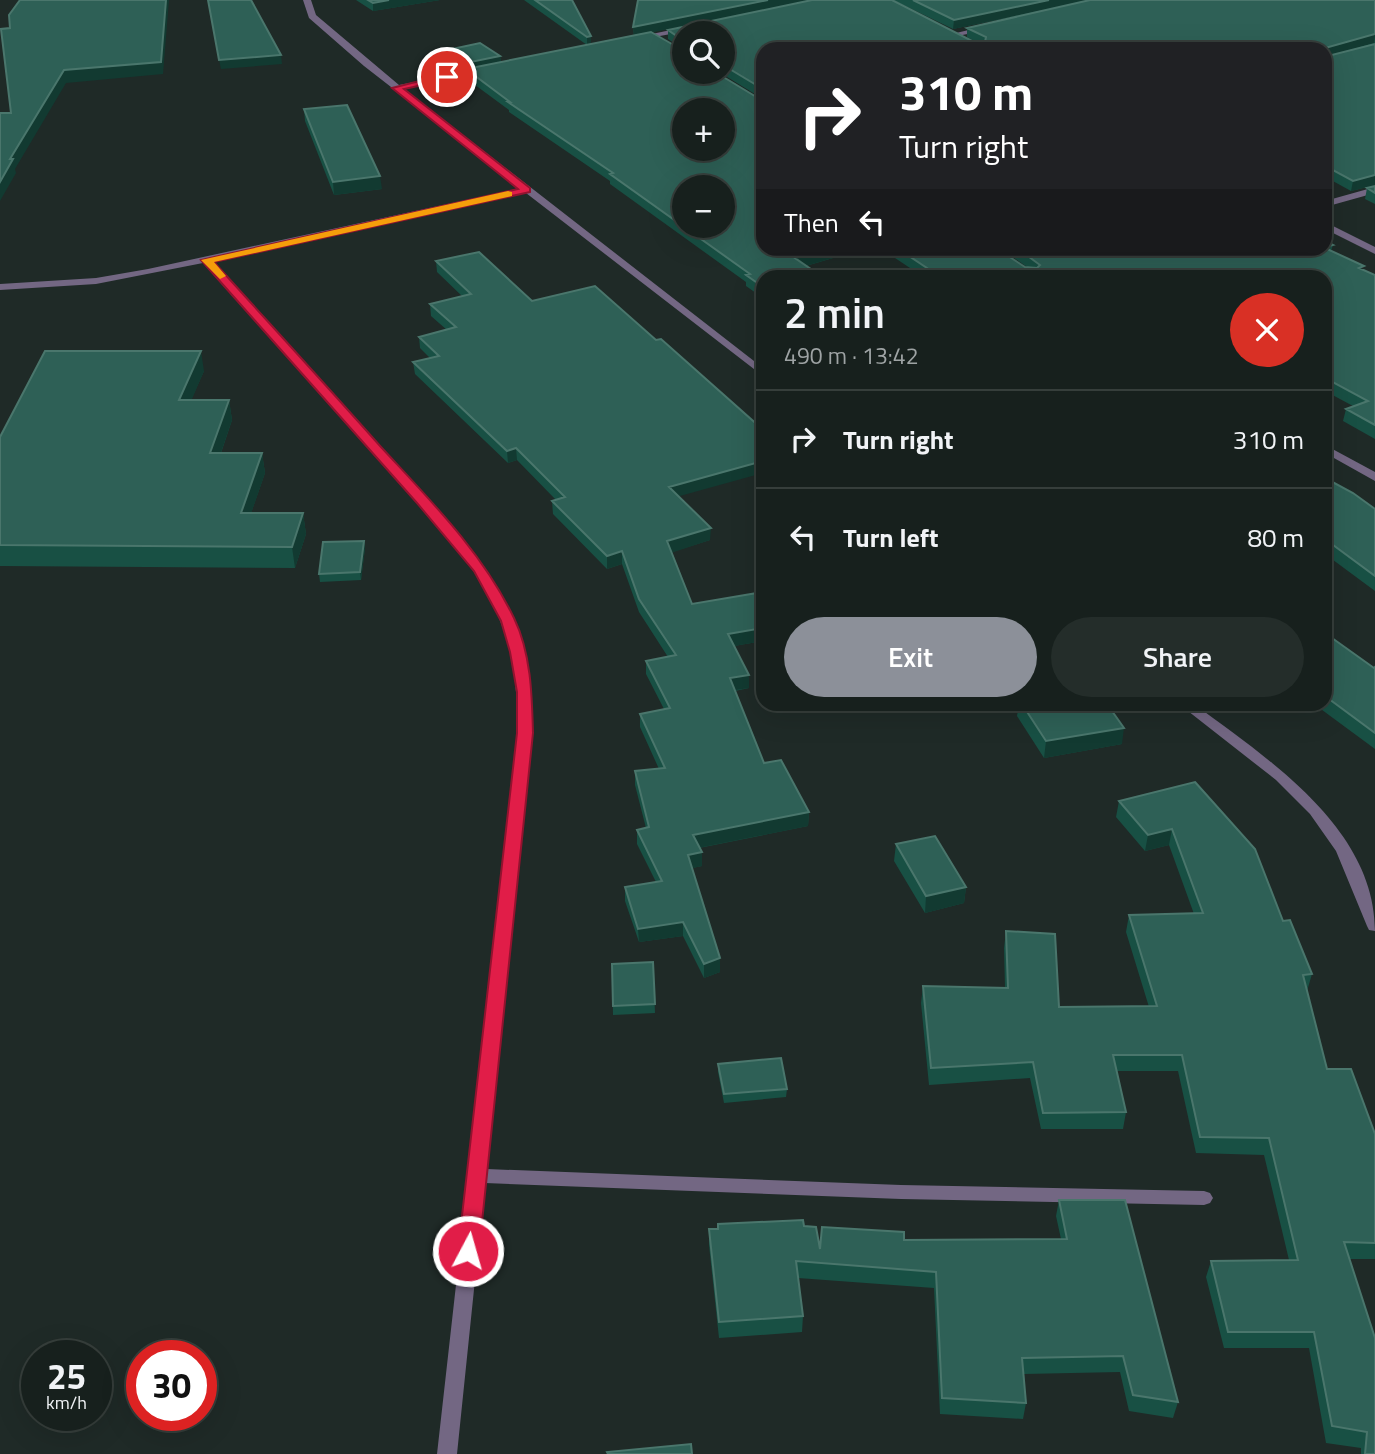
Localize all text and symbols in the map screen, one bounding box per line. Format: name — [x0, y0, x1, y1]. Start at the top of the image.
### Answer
map controls — [672, 21, 735, 238]
button: search — [672, 21, 735, 84]
pin — [417, 47, 477, 107]
text: 310 m — [899, 54, 1033, 129]
icon: arrive — [428, 58, 466, 96]
icon: right — [784, 70, 875, 161]
button: + — [672, 98, 735, 161]
text: Turn right — [899, 122, 1028, 170]
button: − — [672, 175, 735, 238]
text: Then — [784, 203, 839, 242]
icon: left — [853, 203, 891, 241]
text: 2 min — [784, 280, 885, 344]
button: close — [1230, 293, 1304, 367]
text: 490 m · 13:42 — [784, 338, 919, 373]
icon: right — [784, 420, 822, 458]
text: Turn right — [843, 420, 954, 459]
text: 310 m — [1233, 420, 1304, 459]
icon: left — [784, 518, 822, 556]
text: Turn left — [843, 518, 938, 557]
text: 80 m — [1247, 518, 1304, 557]
button: Exit — [784, 617, 1037, 697]
button: Share — [1051, 617, 1304, 697]
position arrow — [431, 1214, 505, 1288]
speed limit sign: 30 — [126, 1340, 217, 1431]
text: 25 — [47, 1349, 86, 1403]
text: km/h — [46, 1389, 87, 1416]

